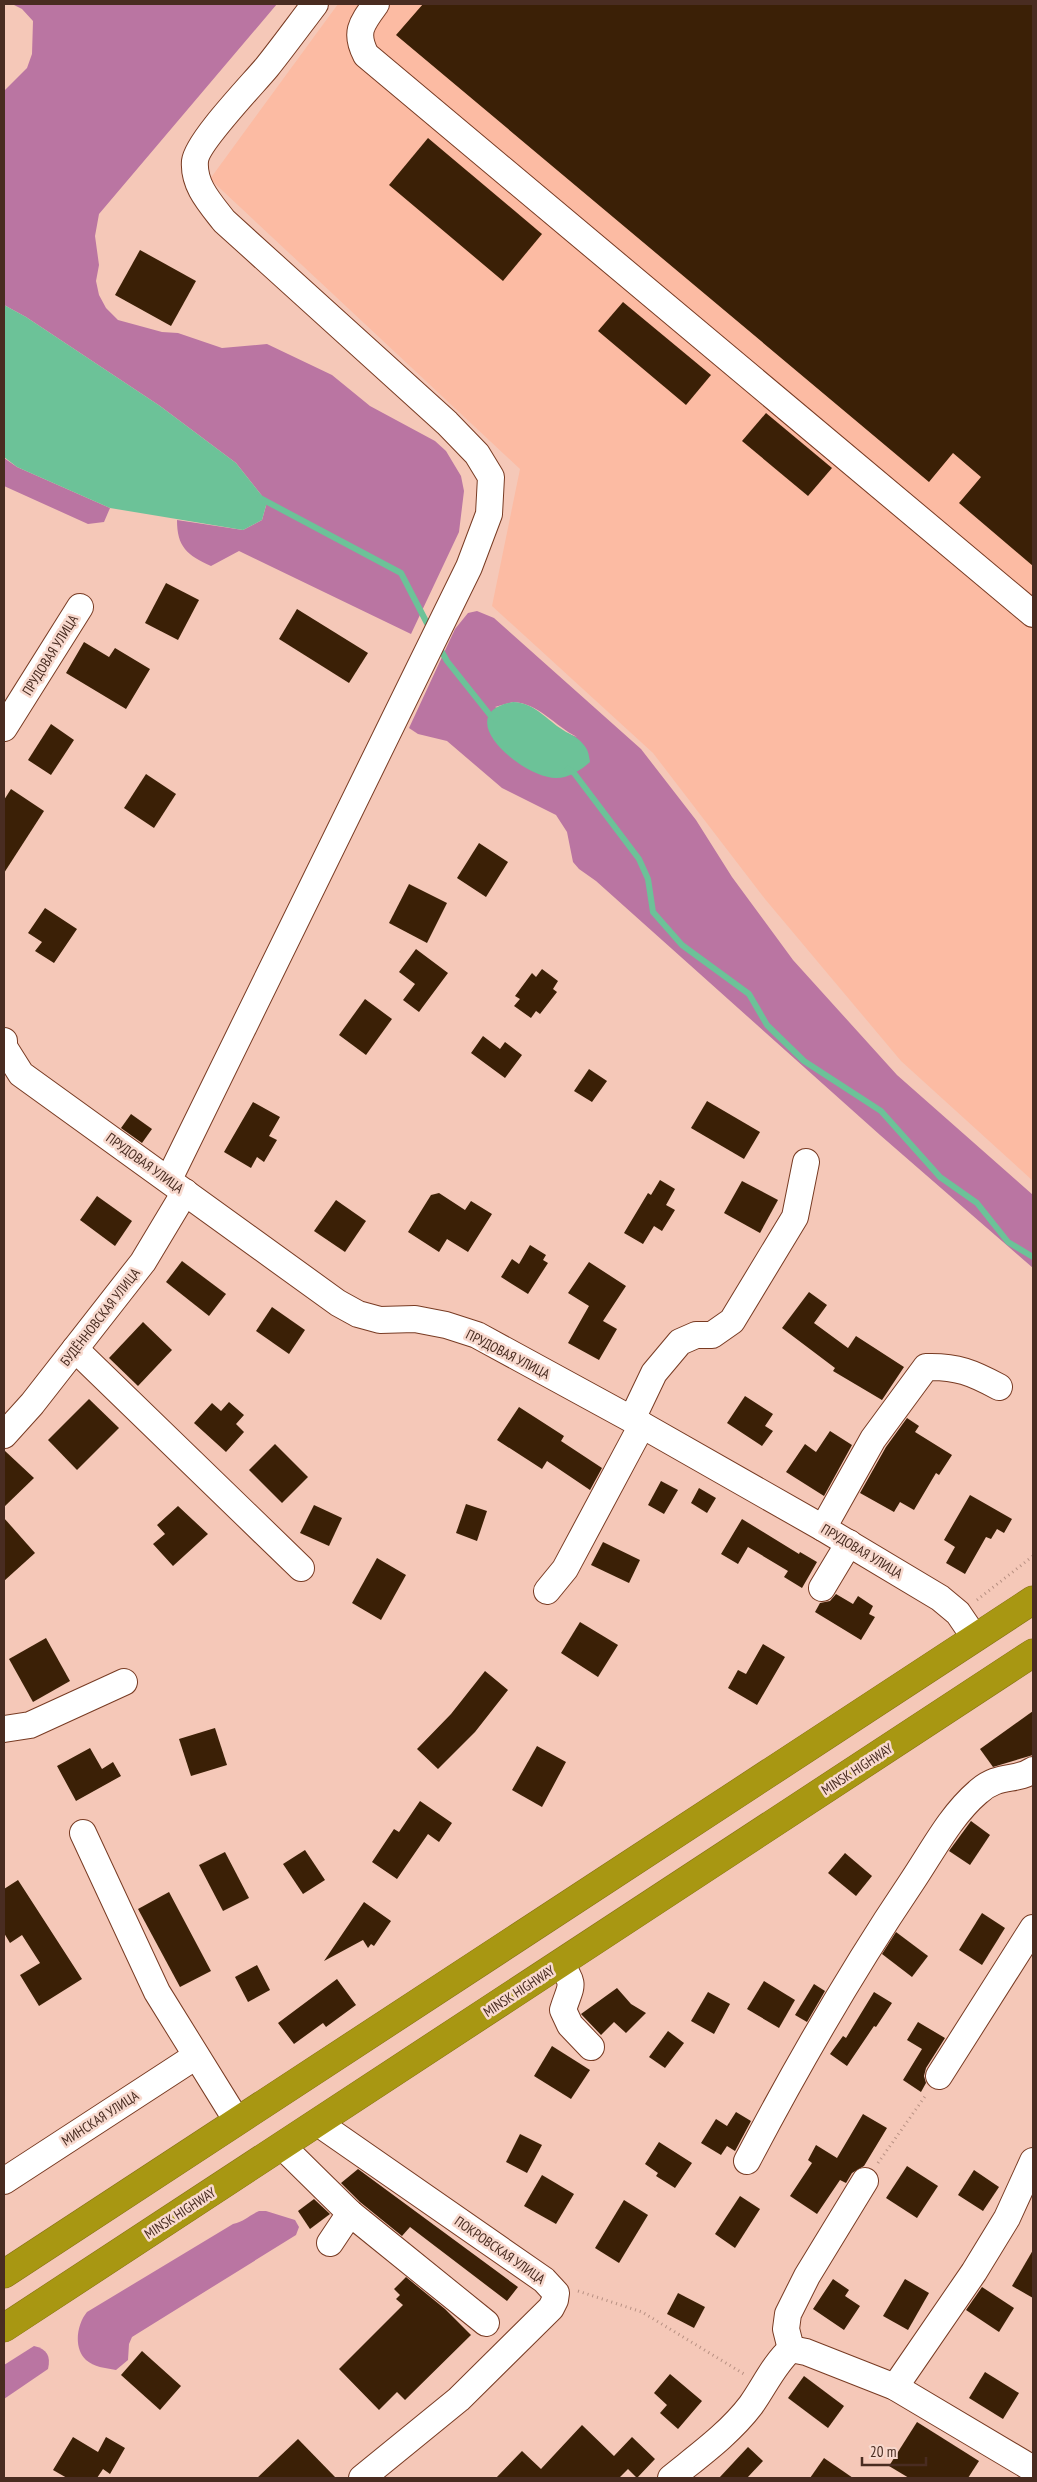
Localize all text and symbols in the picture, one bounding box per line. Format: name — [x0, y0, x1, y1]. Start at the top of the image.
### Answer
street label: ПРУДОВАЯ УЛИЦА — [18, 611, 82, 699]
street label: ПРУДОВАЯ УЛИЦА — [103, 1129, 188, 1197]
street label: БУДЁННОВСКАЯ УЛИЦА — [56, 1264, 144, 1369]
street label: ПРУДОВАЯ УЛИЦА — [463, 1325, 553, 1383]
street label: ПРУДОВАЯ УЛИЦА — [818, 1520, 906, 1583]
street label: MINSK HIGHWAY — [818, 1739, 897, 1799]
street label: MINSK HIGHWAY — [480, 1961, 559, 2021]
street label: МИНСКАЯ УЛИЦА — [58, 2086, 142, 2150]
street label: MINSK HIGHWAY — [141, 2183, 220, 2243]
street label: ПОКРОВСКАЯ УЛИЦА — [451, 2212, 549, 2288]
scale bar — [862, 2434, 926, 2466]
text: 20 m — [870, 2442, 896, 2461]

